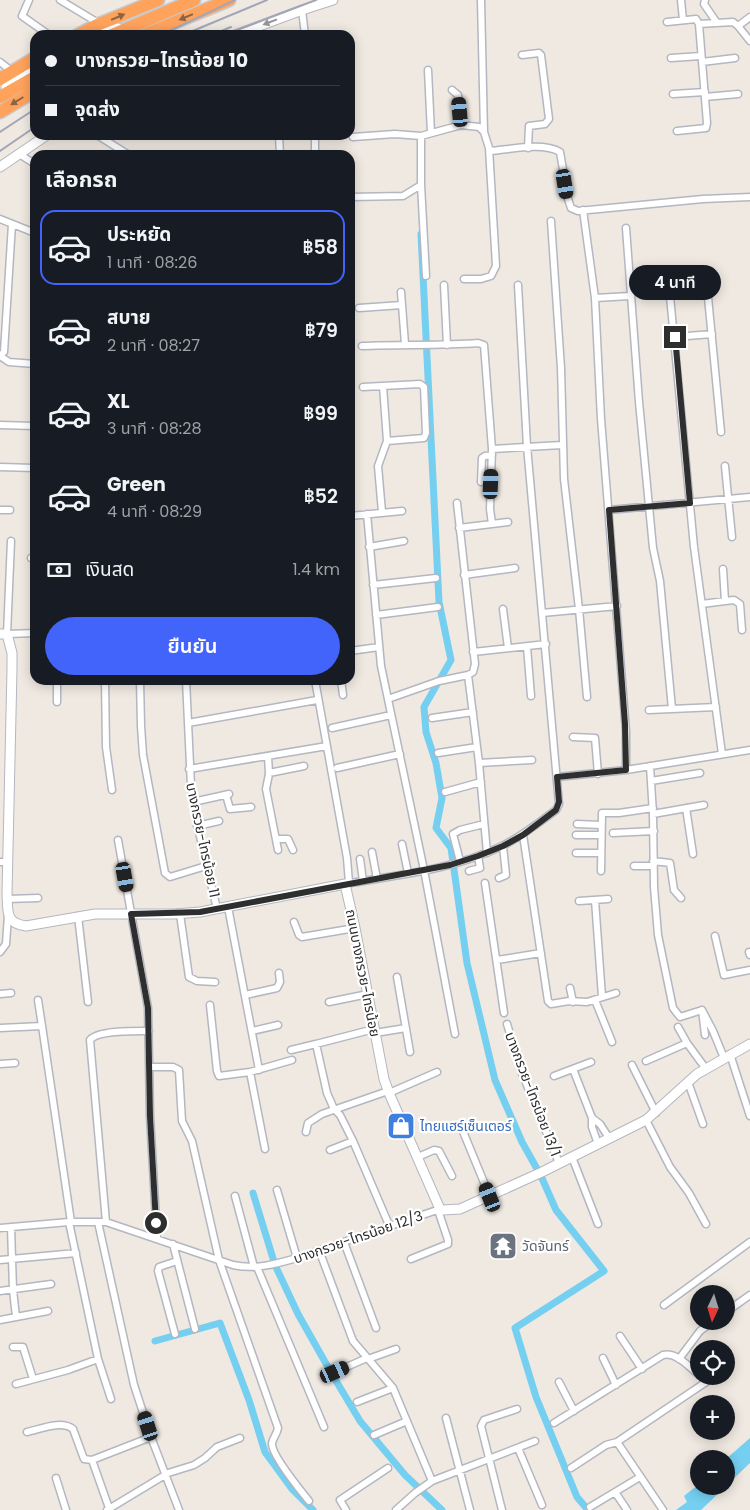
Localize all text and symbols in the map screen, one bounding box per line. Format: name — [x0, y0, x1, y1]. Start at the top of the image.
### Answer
one-way arrow — [111, 12, 125, 20]
one-way arrow — [179, 14, 193, 22]
one-way arrow — [262, 18, 277, 26]
text: บางกรวย-ไทรน้อย 10 — [75, 47, 248, 74]
text: จุดส่ง — [75, 96, 120, 123]
car — [451, 96, 468, 128]
one-way arrow — [11, 97, 24, 106]
text: เลือกรถ — [45, 164, 118, 195]
car — [555, 168, 574, 200]
text: ประหยัด — [107, 221, 171, 248]
icon: car — [47, 225, 92, 270]
text: ฿58 — [302, 234, 338, 261]
text: 1 นาที · 08:26 — [107, 251, 197, 274]
callout: 4 นาที — [629, 264, 721, 300]
text: 4 นาที — [654, 271, 696, 294]
text: สบาย — [107, 304, 151, 331]
icon: car — [47, 308, 92, 353]
text: ฿79 — [305, 317, 338, 344]
route end — [664, 326, 686, 348]
text: 2 นาที · 08:27 — [107, 334, 200, 357]
text: XL — [107, 388, 130, 415]
icon: car — [47, 391, 92, 436]
text: ฿99 — [303, 400, 338, 427]
text: 3 นาที · 08:28 — [107, 417, 202, 440]
car — [482, 469, 499, 499]
text: Green — [107, 471, 166, 498]
icon: car — [47, 474, 92, 519]
text: ฿52 — [304, 483, 338, 510]
text: 4 นาที · 08:29 — [107, 500, 202, 523]
icon: cash — [45, 556, 73, 584]
text: เงินสด — [85, 556, 134, 583]
text: 1.4 km — [292, 558, 340, 581]
button: ยืนยัน — [45, 617, 340, 675]
street label: บางกรวย-ไทรน้อย 11 — [181, 781, 225, 899]
car — [115, 861, 134, 893]
street label: ถนนบางกรวย-ไทรน้อย — [341, 907, 385, 1039]
street label: บางกรวย-ไทรน้อย 13/1 — [500, 1029, 566, 1159]
shop icon: ไทยแฮร์เซ็นเตอร์ — [386, 1111, 416, 1141]
place label: ไทยแฮร์เซ็นเตอร์ — [419, 1116, 512, 1136]
car — [477, 1180, 502, 1214]
street label: บางกรวย-ไทรน้อย 12/3 — [291, 1205, 425, 1269]
route start — [145, 1212, 167, 1234]
temple icon: วัดจันทร์ — [488, 1231, 518, 1261]
place label: วัดจันทร์ — [522, 1236, 570, 1256]
north arrow — [690, 1285, 735, 1330]
map controls — [690, 1285, 735, 1495]
button: locate — [690, 1340, 735, 1385]
car — [318, 1359, 351, 1385]
button: + — [690, 1395, 735, 1440]
car — [136, 1409, 159, 1443]
button: − — [690, 1450, 735, 1495]

